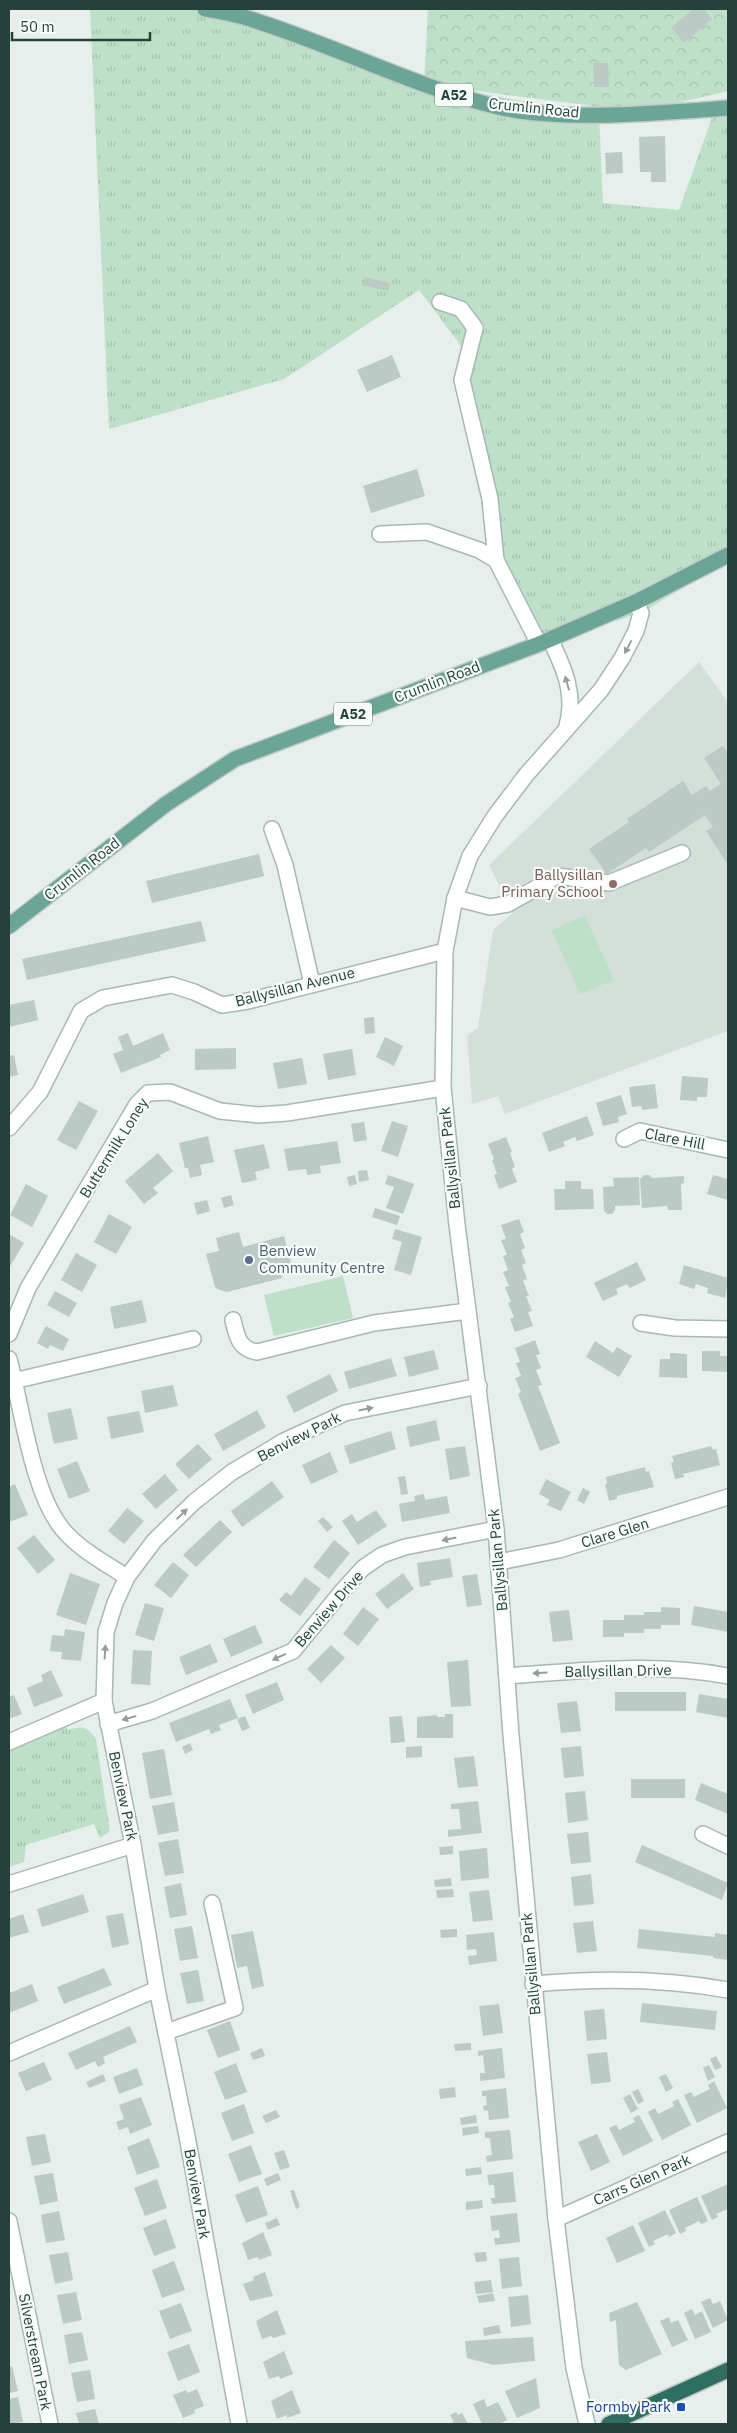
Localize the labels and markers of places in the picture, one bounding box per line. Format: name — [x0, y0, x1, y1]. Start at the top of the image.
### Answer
place label: Ballysillan Primary School — [501, 865, 603, 901]
marker: Ballysillan Primary School — [607, 878, 619, 890]
place label: Benview Community Centre — [259, 1241, 385, 1277]
marker: Benview Community Centre — [243, 1254, 255, 1266]
place label: Formby Park — [586, 2397, 671, 2416]
marker: Formby Park — [675, 2401, 687, 2413]

